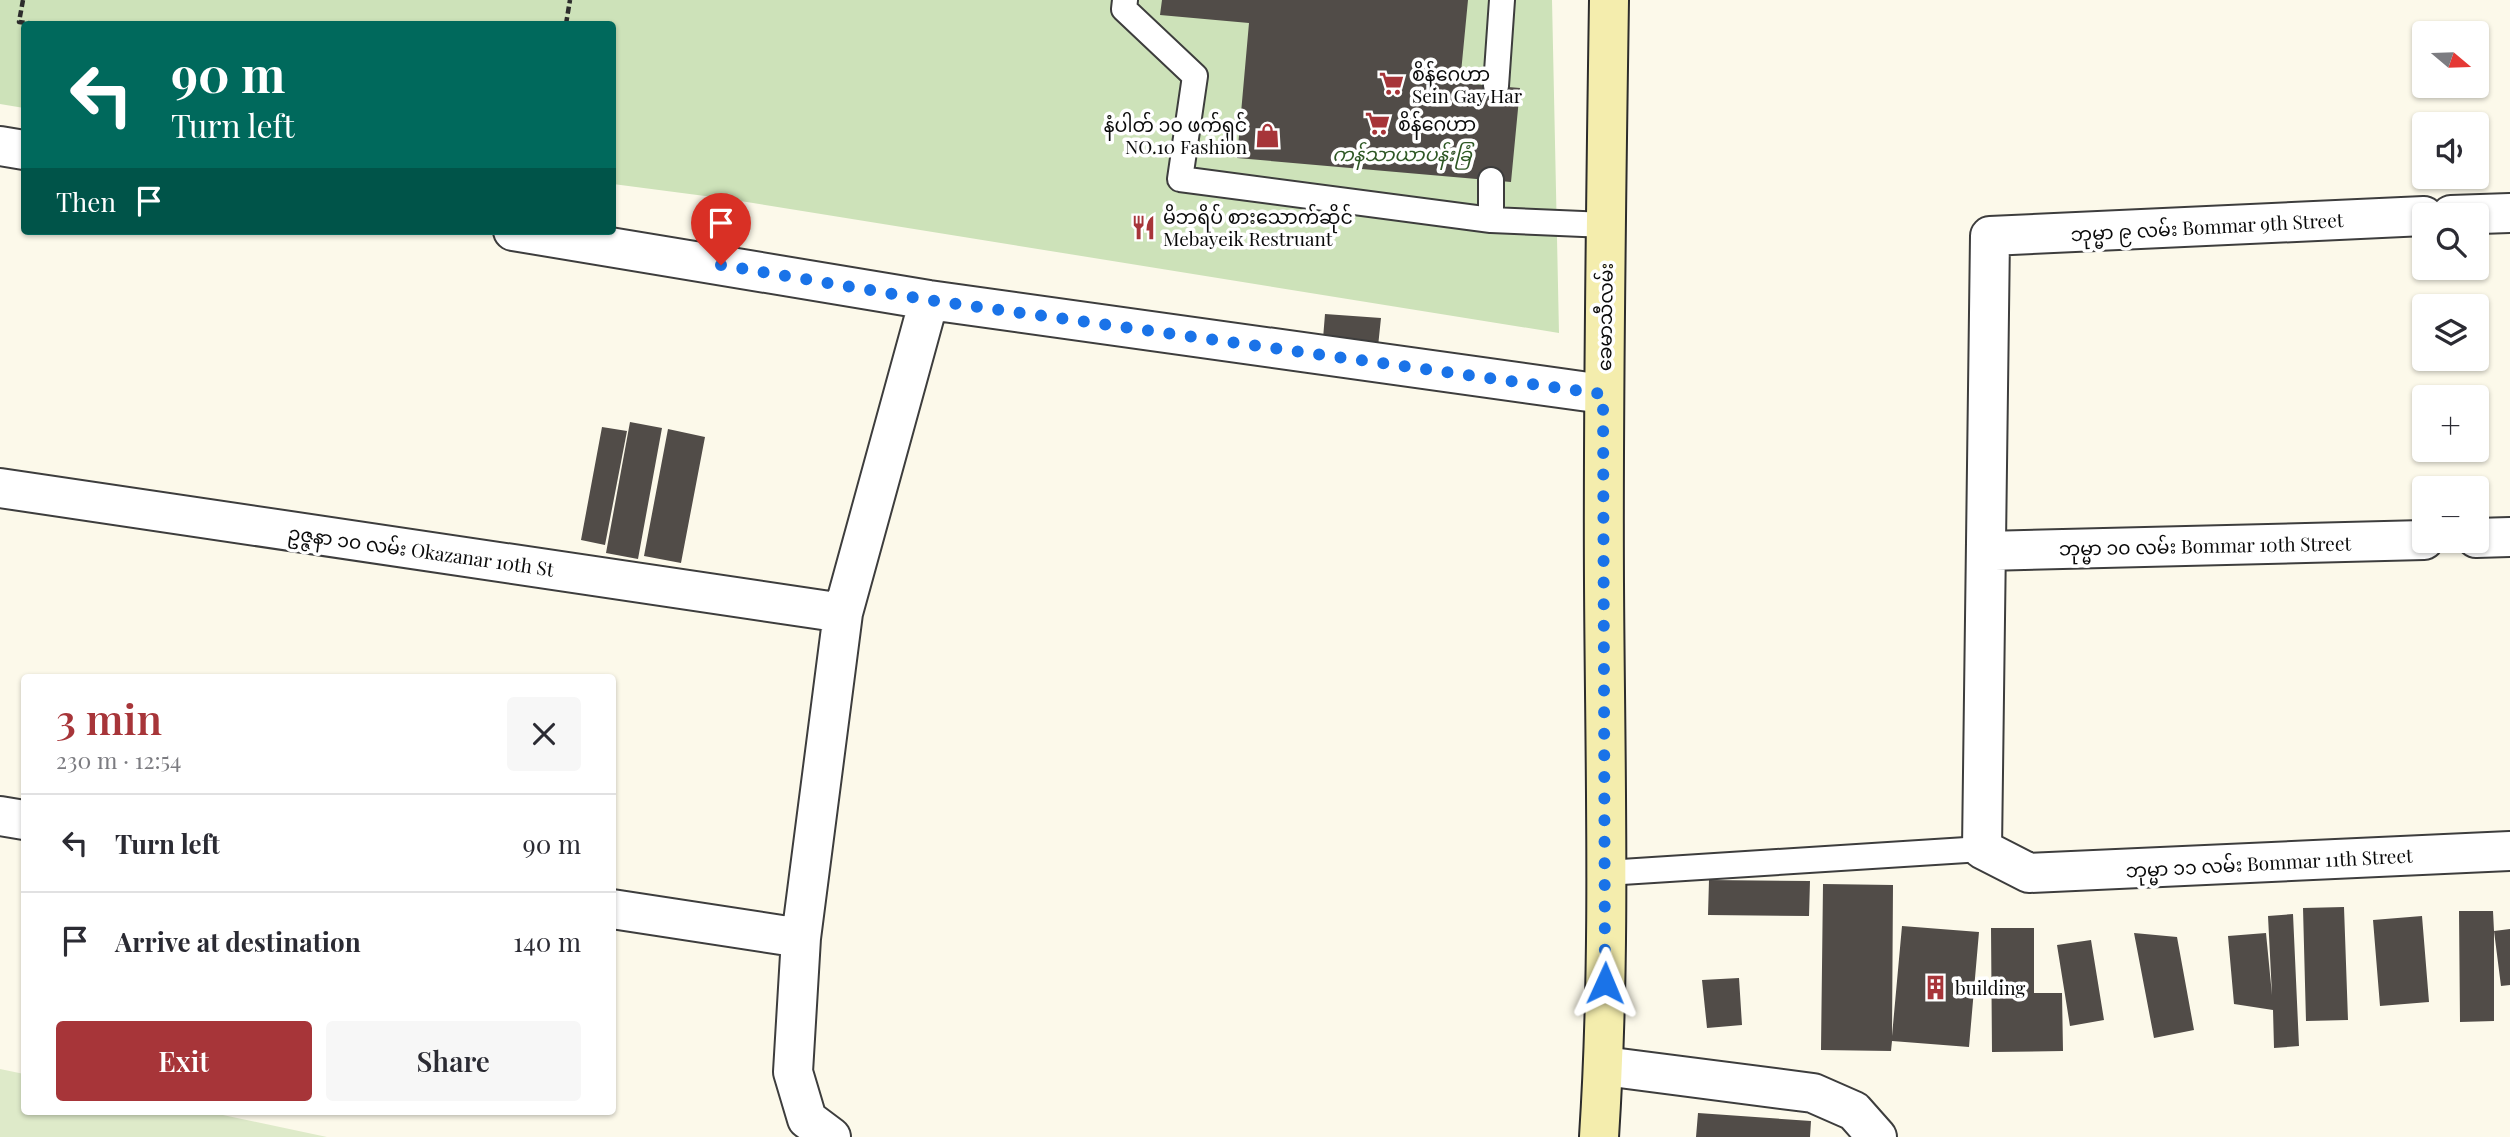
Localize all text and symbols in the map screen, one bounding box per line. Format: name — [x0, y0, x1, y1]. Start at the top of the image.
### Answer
north arrow — [2412, 21, 2488, 98]
map controls — [2412, 21, 2489, 553]
text: 90 m — [171, 40, 285, 105]
icon: left — [56, 49, 147, 140]
place label: စိန်ဂေဟာ Sein Gay Har — [1412, 60, 1523, 108]
supermarket icon: စိန်ဂေဟာ Sein Gay Har — [1378, 70, 1406, 98]
text: Turn left — [171, 103, 295, 146]
supermarket icon: စိန်ဂေဟာ — [1364, 109, 1392, 137]
place label: စိန်ဂေဟာ — [1398, 110, 1476, 140]
place label: နံပါတ် ၁၀ ဖက်ရှင် NO.10 Fashion — [1104, 111, 1248, 159]
button: sound — [2412, 112, 2489, 189]
shop icon: နံပါတ် ၁၀ ဖက်ရှင် NO.10 Fashion — [1253, 121, 1281, 149]
park label: ကန်သာယာပန်းခြံ — [1332, 140, 1475, 170]
icon: arrive — [130, 182, 168, 220]
text: Then — [56, 184, 116, 219]
pin — [691, 193, 751, 265]
place label: မိဘရိပ် စားသောက်ဆိုင် Mebayeik Restruant — [1163, 203, 1353, 251]
button: search — [2412, 203, 2489, 280]
icon: arrive — [702, 204, 740, 242]
street label: ဘုမ္မာ ၉ လမ်း Bommar 9th Street — [2070, 206, 2345, 251]
restaurant icon: မိဘရိပ် စားသောက်ဆိုင် Mebayeik Restruant — [1129, 213, 1157, 241]
street label: ခေမာသီလမ်း — [1590, 263, 1618, 371]
button: layers — [2412, 294, 2489, 371]
button: + — [2412, 385, 2489, 462]
button: − — [2412, 476, 2489, 553]
street label: ဥဇ္ဇနာ ၁၀ လမ်း Okazanar 10th St — [286, 518, 556, 586]
street label: ဘုမ္မာ ၁၀ လမ်း Bommar 10th Street — [2059, 529, 2352, 566]
text: 3 min — [56, 690, 162, 746]
button: close — [507, 697, 581, 771]
text: 230 m · 12:54 — [56, 744, 181, 775]
icon: left — [56, 824, 94, 862]
text: Turn left — [115, 826, 220, 861]
text: 90 m — [523, 826, 581, 861]
street label: ဘုမ္မာ ၁၁ လမ်း Bommar 11th Street — [2125, 841, 2414, 887]
icon: arrive — [56, 922, 94, 960]
text: Arrive at destination — [115, 924, 361, 959]
text: 140 m — [513, 924, 581, 959]
position arrow — [1568, 946, 1642, 1020]
building icon: building — [1921, 973, 1949, 1001]
place label: building — [1955, 974, 2025, 1000]
button: Exit — [56, 1021, 312, 1101]
button: Share — [326, 1021, 581, 1101]

